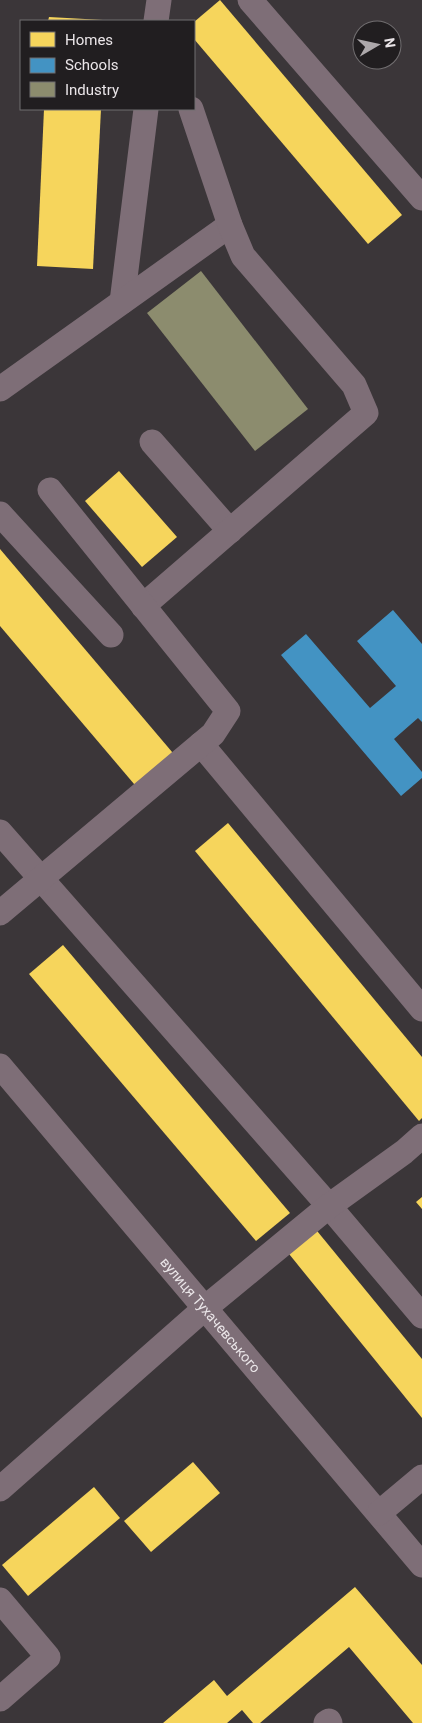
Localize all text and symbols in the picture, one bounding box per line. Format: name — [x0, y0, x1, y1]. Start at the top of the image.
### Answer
legend — [20, 20, 195, 110]
north arrow — [352, 20, 402, 70]
text: Homes — [65, 31, 113, 49]
text: N — [381, 37, 399, 49]
text: Schools — [65, 56, 119, 74]
text: Industry — [65, 81, 119, 99]
street label: вулиця Тухачевського — [157, 1254, 264, 1376]

